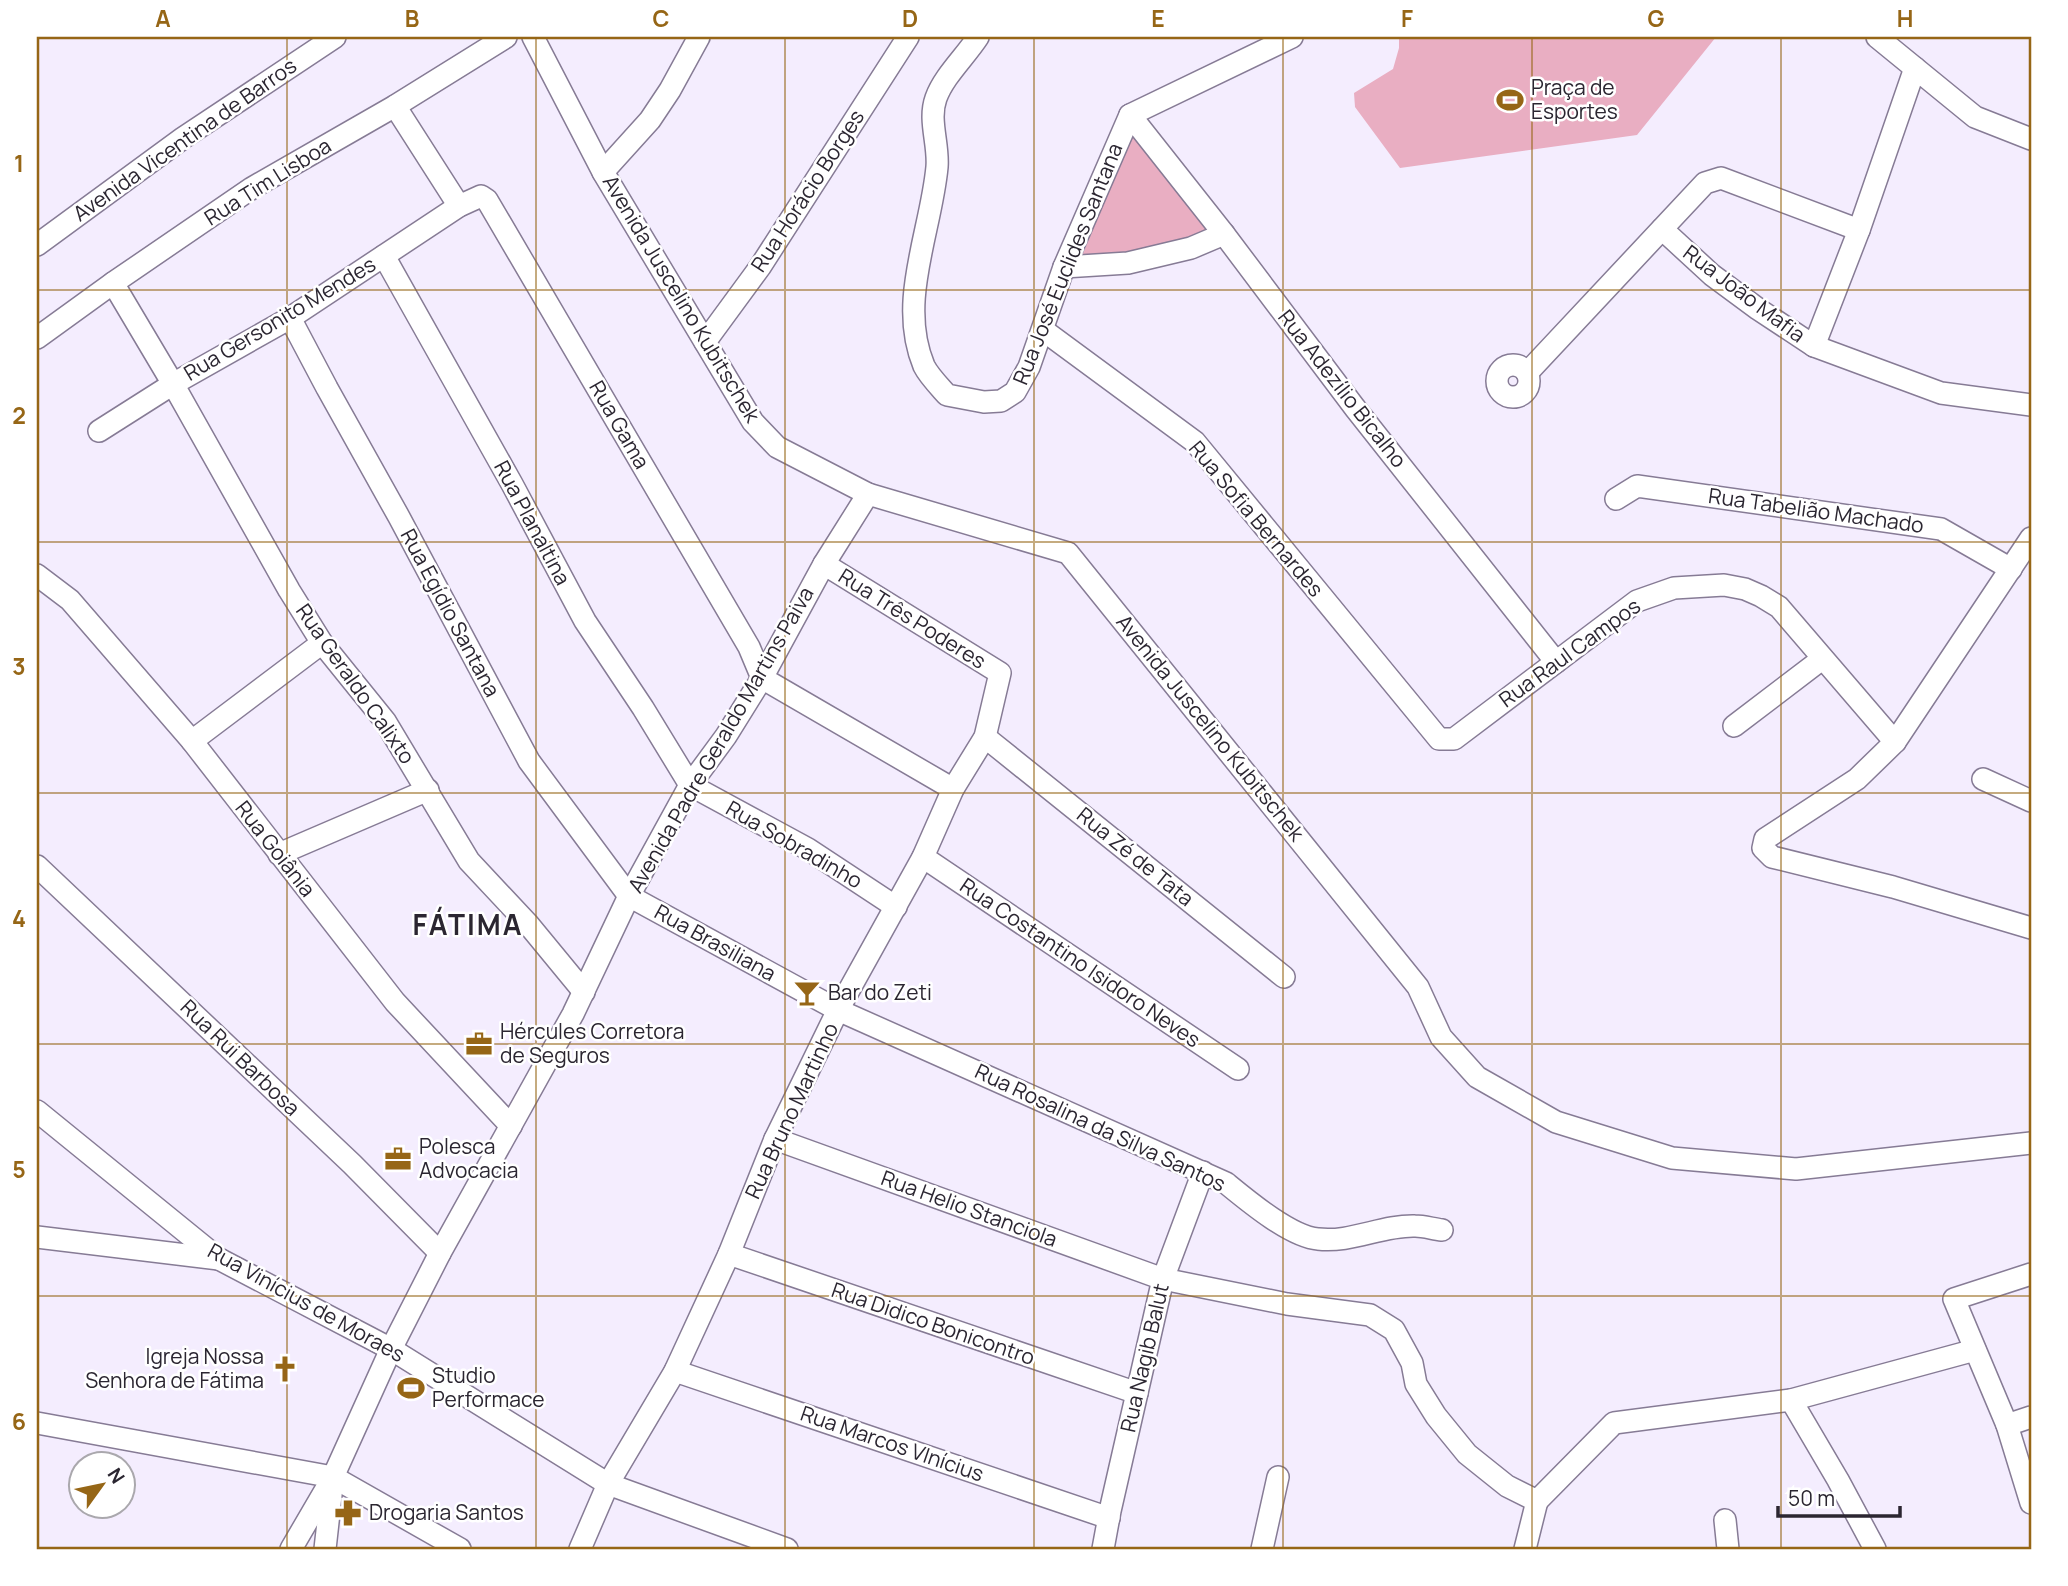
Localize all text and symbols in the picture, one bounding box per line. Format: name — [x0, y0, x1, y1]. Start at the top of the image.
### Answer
text: A — [155, 2, 171, 34]
text: B — [405, 2, 419, 34]
text: C — [653, 2, 670, 34]
text: D — [902, 2, 918, 34]
text: E — [1151, 2, 1165, 34]
text: F — [1401, 2, 1413, 34]
text: G — [1648, 2, 1665, 34]
text: H — [1897, 2, 1913, 34]
street label: Avenida Vicentina de Barros — [67, 51, 302, 227]
place label: Praça de Esportes — [1531, 73, 1618, 125]
sports icon: Praça de Esportes — [1495, 85, 1525, 115]
street label: Rua Horácio Borges — [744, 104, 870, 277]
street label: Rua Tim Lisboa — [199, 131, 336, 231]
street label: Rua José Euclides Santana — [1006, 139, 1128, 388]
text: 1 — [14, 147, 24, 179]
street label: Avenida Juscelino Kubitschek — [597, 170, 767, 428]
street label: Rua João Mafia — [1678, 238, 1811, 348]
street label: Rua Gersonito Mendes — [178, 250, 381, 387]
street label: Rua Adezílio Bicalho — [1272, 304, 1413, 473]
street label: Rua Gama — [583, 375, 656, 474]
text: 2 — [12, 399, 26, 431]
street label: Rua Sofia Bernardes — [1183, 435, 1330, 602]
street label: Rua Planaltina — [488, 455, 577, 590]
street label: Rua Tabelião Machado — [1707, 481, 1926, 539]
street label: Rua Egídio Santana — [395, 524, 507, 701]
street label: Rua Três Poderes — [834, 562, 991, 675]
street label: Avenida Padre Geraldo Martins Paiva — [621, 581, 819, 898]
street label: Rua Raul Campos — [1493, 591, 1646, 713]
street label: Rua Geraldo Calixto — [290, 598, 422, 769]
street label: Avenida Juscelino Kubitschek — [1111, 608, 1311, 847]
text: 3 — [12, 650, 26, 682]
street label: Rua Sobradinho — [721, 794, 868, 894]
street label: Rua Goiânia — [230, 795, 322, 902]
street label: Rua Zé de Tata — [1071, 800, 1200, 912]
street label: Rua Costantino Isidoro Neves — [955, 871, 1206, 1053]
street label: Rua Brasiliana — [650, 897, 781, 987]
text: 4 — [12, 902, 26, 934]
district label: FÁTIMA — [412, 905, 524, 943]
bar icon: Bar do Zeti — [792, 978, 822, 1008]
place label: Bar do Zeti — [828, 978, 932, 1006]
street label: Rua Rui Barbosa — [175, 993, 307, 1122]
place label: Hércules Corretora de Seguros — [500, 1017, 684, 1069]
street label: Rua Bruno Martinho — [738, 1018, 844, 1203]
office icon: Hércules Corretora de Seguros — [464, 1029, 494, 1059]
street label: Rua Rosalina da Silva Santos — [971, 1057, 1230, 1198]
place label: Polesca Advocacia — [419, 1132, 519, 1184]
office icon: Polesca Advocacia — [383, 1144, 413, 1174]
text: 5 — [12, 1153, 26, 1185]
street label: Rua Helio Stanciola — [877, 1163, 1061, 1253]
street label: Rua Vinícius de Moraes — [203, 1236, 410, 1368]
street label: Rua Didico Bonicontro — [828, 1275, 1039, 1371]
street label: Rua Nagib Balut — [1113, 1281, 1175, 1435]
place label: Igreja Nossa Senhora de Fátima — [85, 1342, 264, 1394]
church icon: Igreja Nossa Senhora de Fátima — [270, 1354, 300, 1384]
place label: Studio Performace — [432, 1361, 545, 1413]
sports icon: Studio Performace — [396, 1373, 426, 1403]
street label: Rua Marcos VInícius — [797, 1399, 988, 1488]
text: 6 — [12, 1405, 26, 1437]
north arrow — [66, 1450, 136, 1520]
text: N — [102, 1463, 131, 1489]
scale bar — [1778, 1474, 1900, 1518]
text: 50 m — [1788, 1484, 1835, 1512]
pharmacy icon: Drogaria Santos — [333, 1498, 363, 1528]
place label: Drogaria Santos — [369, 1498, 524, 1526]

